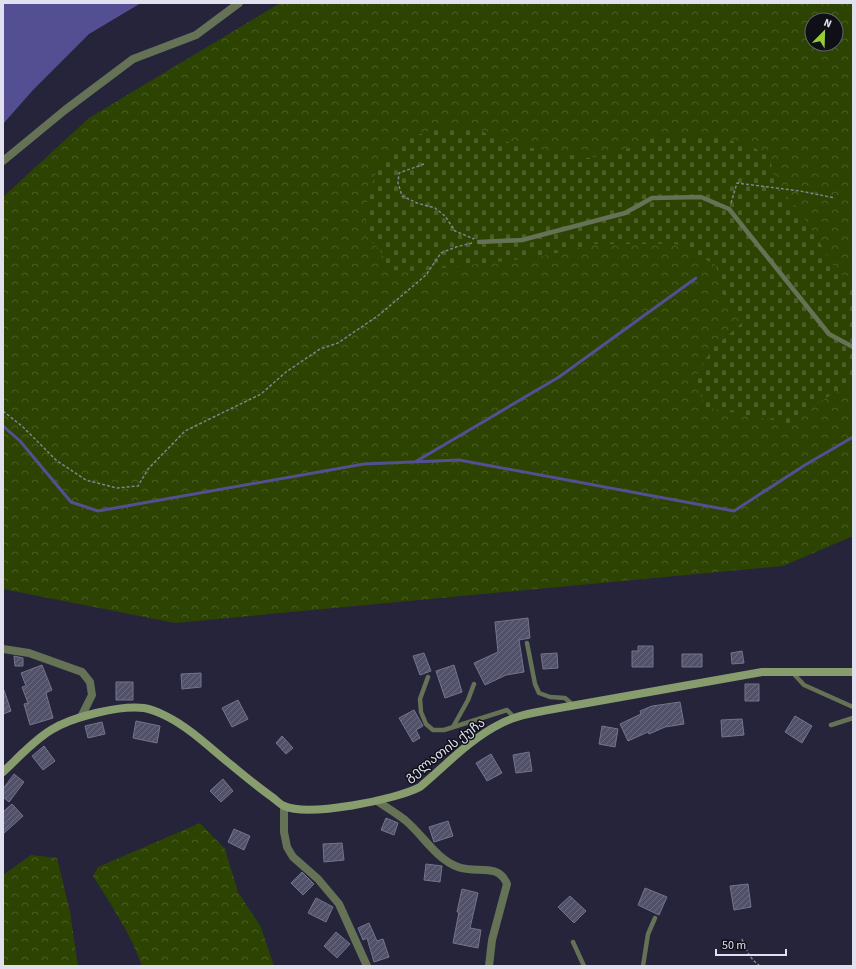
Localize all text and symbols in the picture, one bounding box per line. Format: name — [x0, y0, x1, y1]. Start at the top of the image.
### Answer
north arrow — [804, 12, 844, 52]
text: N — [821, 15, 834, 32]
street label: გელათის ქუჩა — [401, 714, 489, 786]
scale bar — [716, 931, 786, 957]
text: 50 m — [722, 937, 746, 954]

